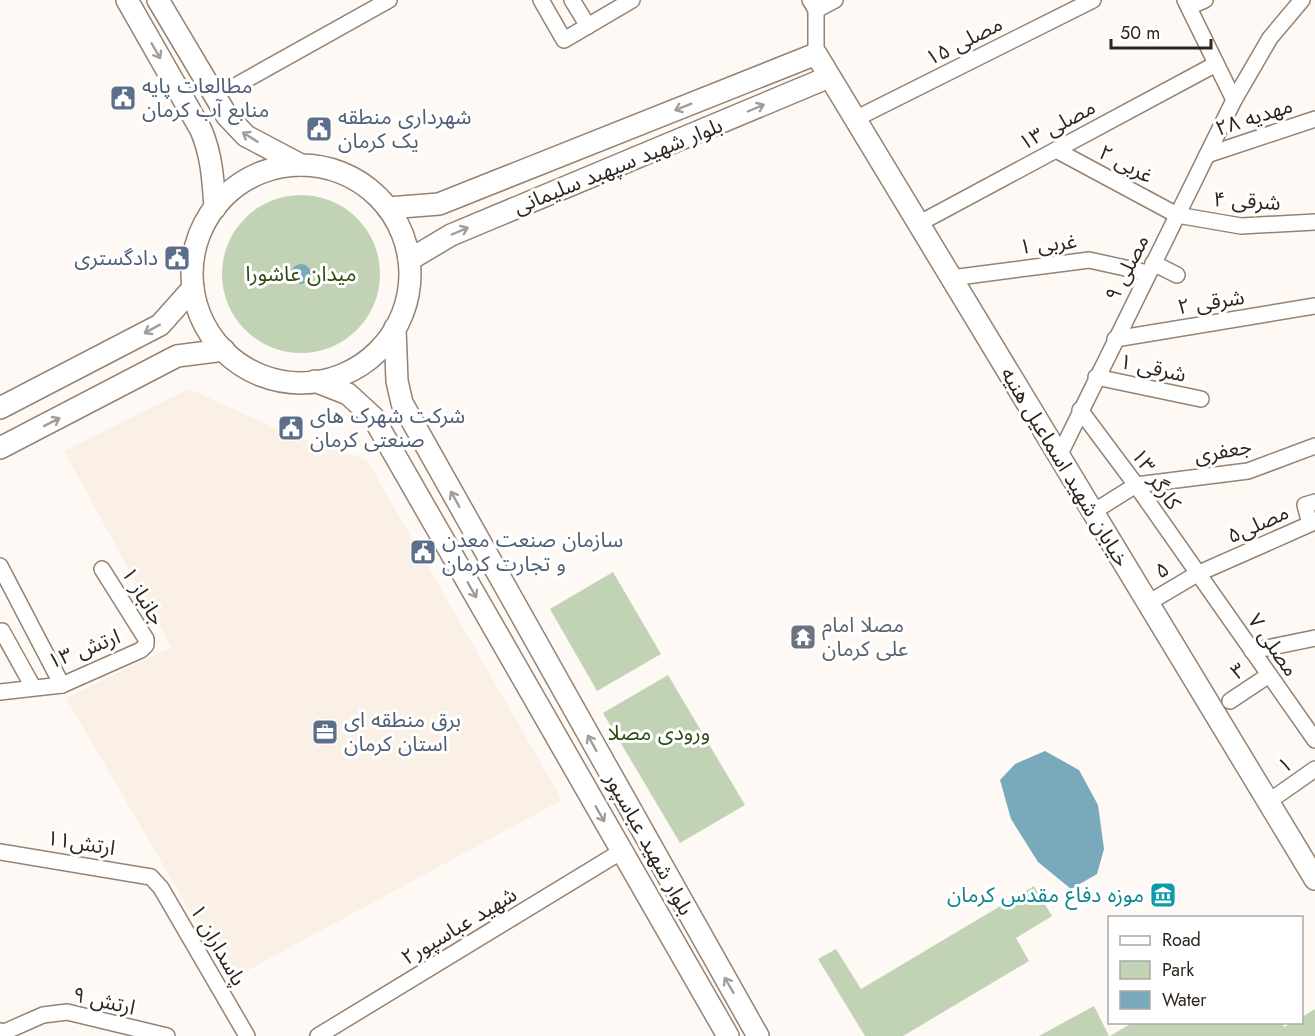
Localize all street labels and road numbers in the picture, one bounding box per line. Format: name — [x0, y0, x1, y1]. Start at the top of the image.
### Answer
street label: مصلی ۱۵ — [920, 9, 1008, 73]
street label: مهدیه ۲۸ — [1211, 90, 1297, 144]
street label: مصلی ۱۳ — [1013, 92, 1101, 158]
street label: بلوار شهید سپهبد سلیمانی — [509, 110, 727, 222]
street label: ۲ غربی — [1093, 137, 1159, 191]
street label: ۴ شرقی — [1213, 184, 1281, 218]
street label: ۱ غربی — [1018, 226, 1078, 262]
street label: مصلی ۹ — [1098, 230, 1156, 306]
street label: ۲ شرقی — [1175, 282, 1247, 322]
street label: ۱ شرقی — [1117, 346, 1189, 390]
street label: خیابان شهید اسماعیل هنیه — [993, 361, 1137, 573]
street label: جعفری — [1192, 431, 1254, 471]
street label: کارگر ۱۳ — [1124, 442, 1188, 516]
street label: مصلی۵ — [1222, 497, 1294, 551]
street label: ۵ — [1149, 554, 1175, 586]
street label: جانباز ۱ — [114, 561, 172, 631]
street label: مصلی ۷ — [1240, 607, 1306, 683]
street label: ارتش ۱۳ — [43, 621, 125, 677]
street label: ۳ — [1225, 655, 1251, 687]
street label: ۱ — [1271, 749, 1299, 781]
street label: بلوار شهید عباسپور — [597, 766, 701, 921]
street label: ارتش۱۱ — [45, 823, 117, 863]
street label: شهید عباسپور۲ — [395, 880, 523, 972]
street label: پاسداران ۱ — [183, 899, 253, 991]
street label: ارتش ۹ — [70, 979, 138, 1023]

